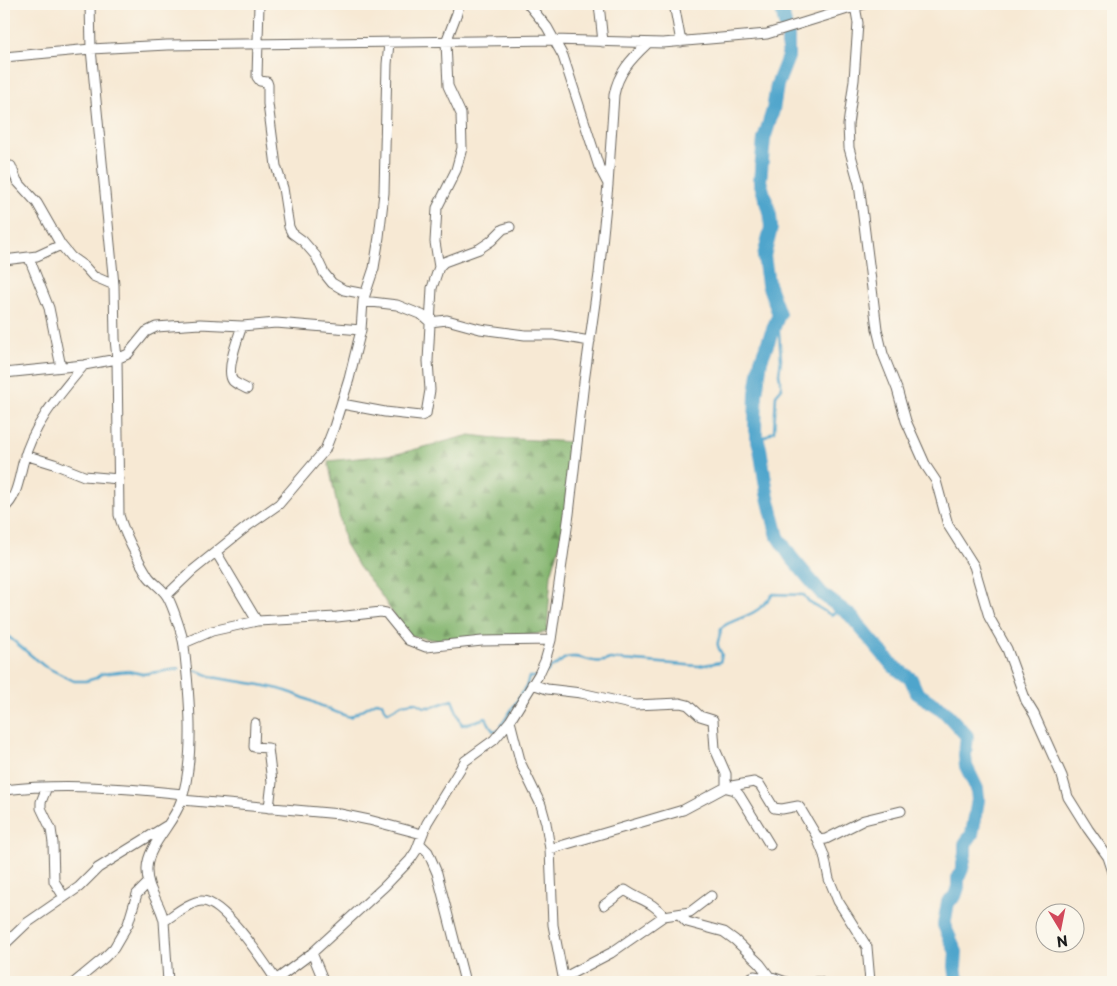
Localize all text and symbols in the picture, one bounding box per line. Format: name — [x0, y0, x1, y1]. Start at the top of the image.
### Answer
north arrow — [1034, 904, 1084, 954]
text: N — [1055, 930, 1070, 953]

